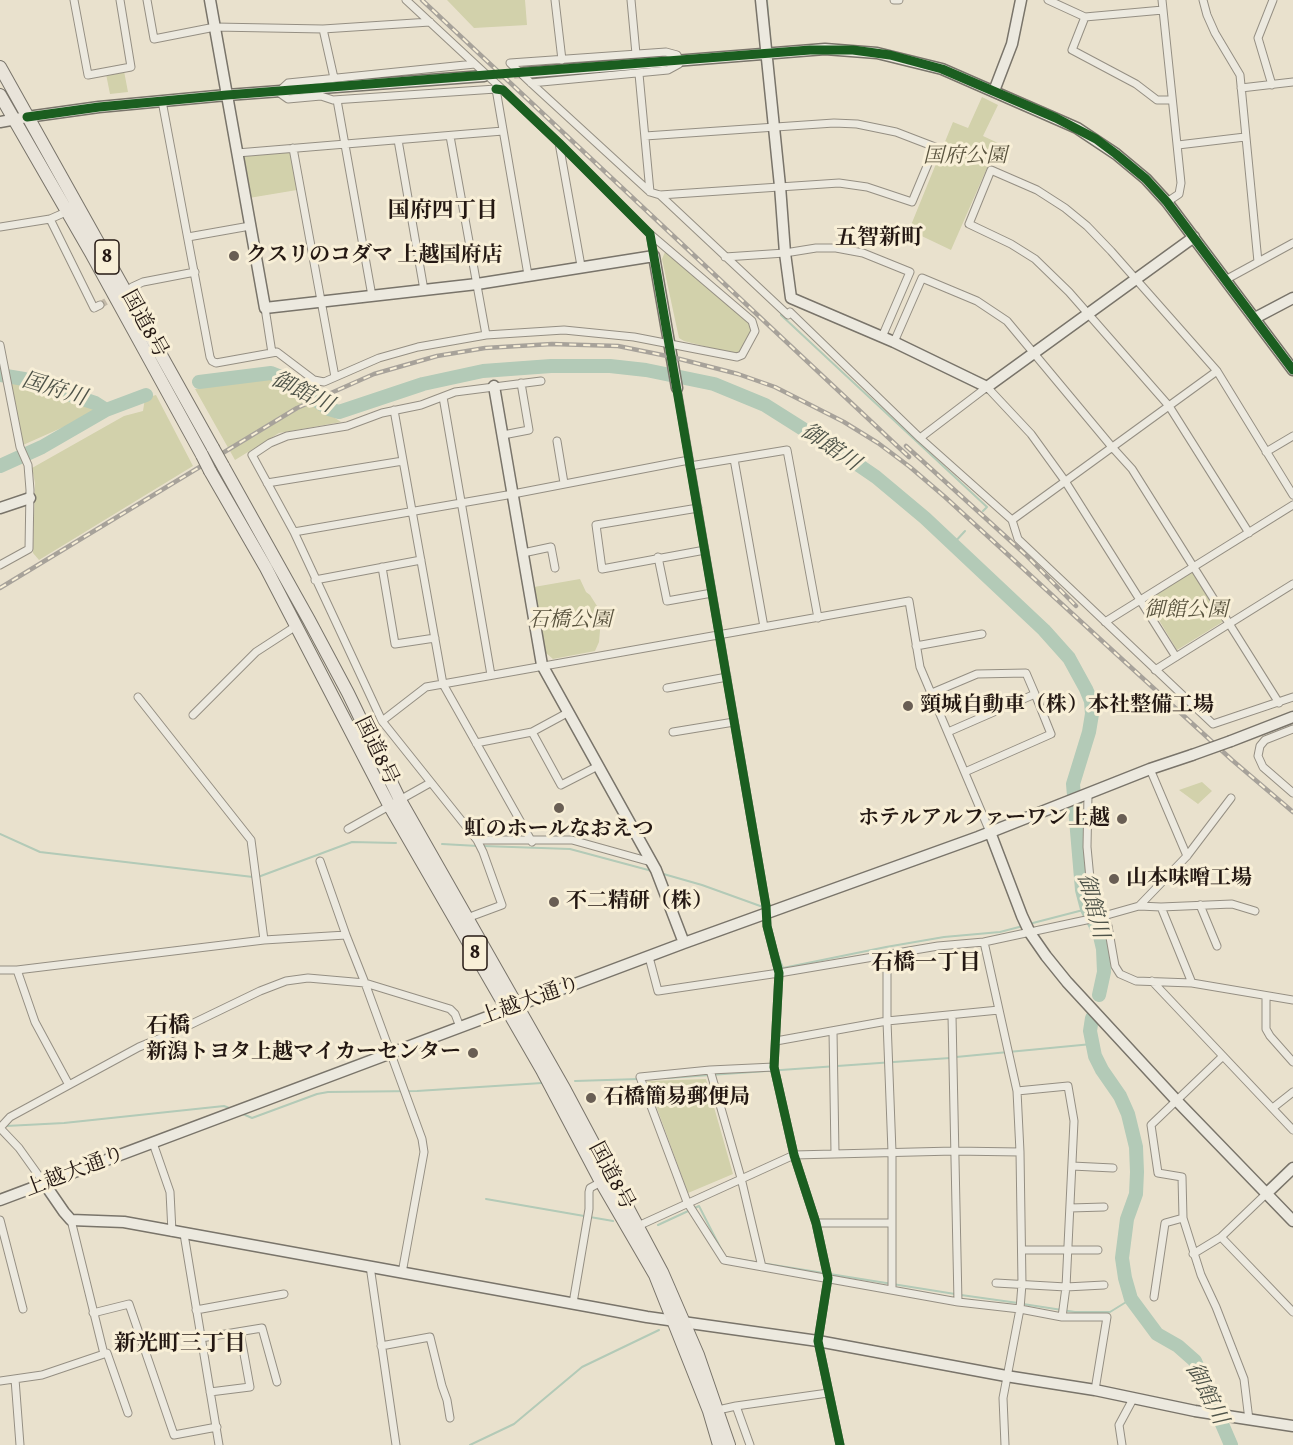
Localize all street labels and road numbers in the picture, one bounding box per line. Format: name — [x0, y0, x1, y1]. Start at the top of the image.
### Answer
road number: 8 — [95, 240, 119, 274]
street label: 国道8号 — [115, 286, 173, 362]
street label: 国道8号 — [349, 713, 403, 789]
road number: 8 — [463, 936, 487, 970]
street label: 上越大通り — [476, 971, 584, 1031]
street label: 国道8号 — [583, 1138, 639, 1214]
street label: 上越大通り — [21, 1141, 129, 1203]

